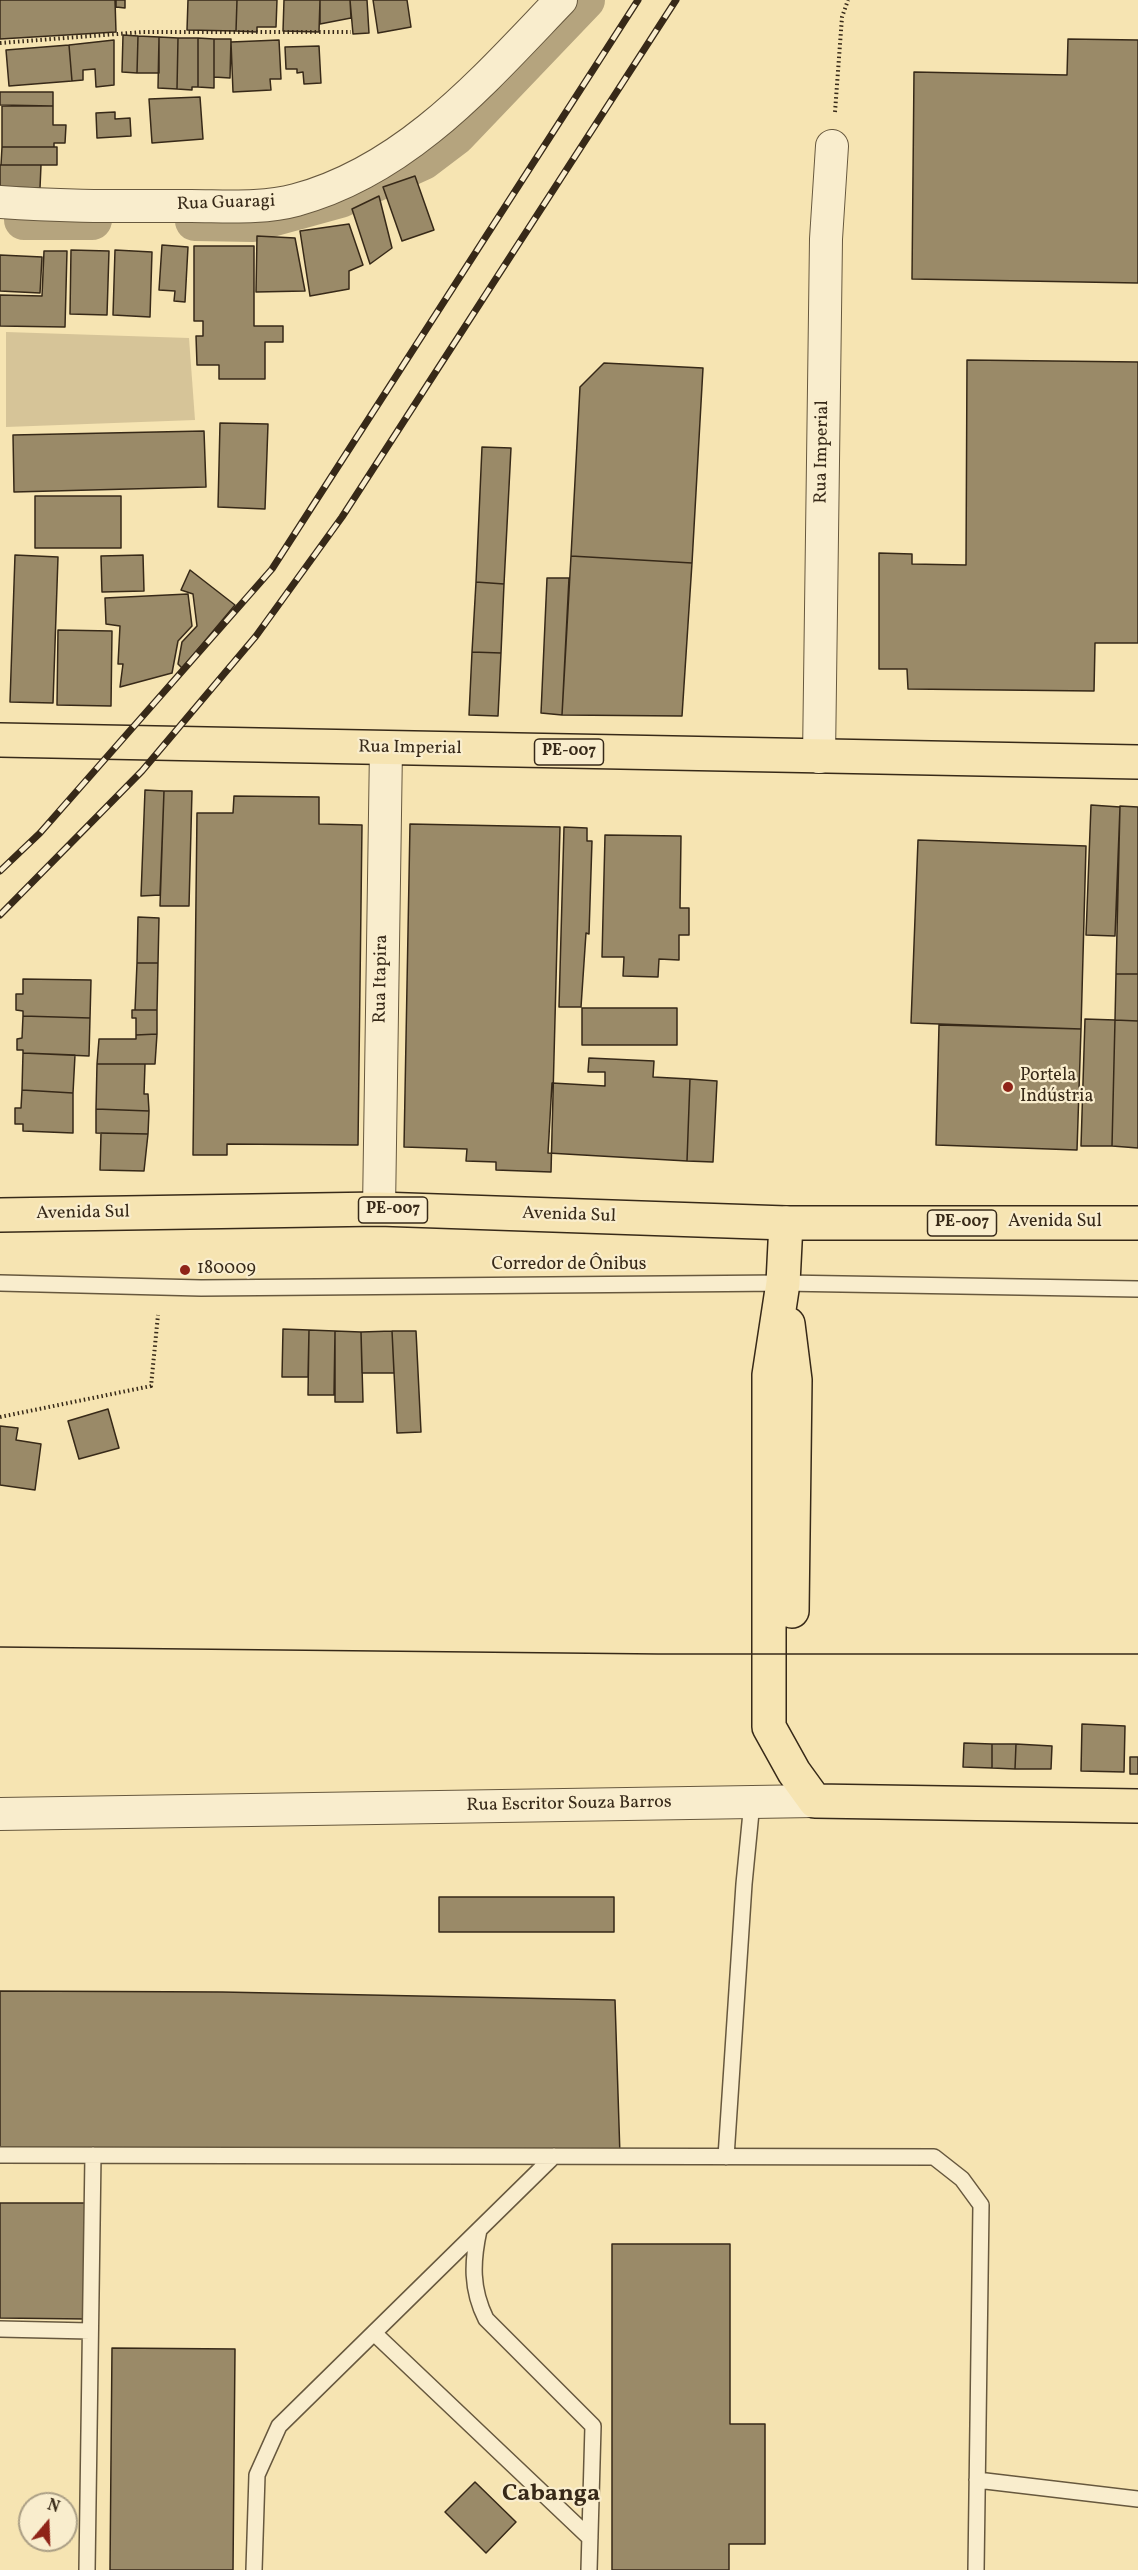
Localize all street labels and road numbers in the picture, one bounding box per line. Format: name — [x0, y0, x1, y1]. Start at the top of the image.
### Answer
street label: Rua Guaragi — [176, 191, 276, 217]
street label: Rua Imperial — [811, 400, 835, 504]
street label: Rua Imperial — [358, 737, 462, 761]
road number: PE-007 — [534, 739, 604, 765]
street label: Rua Itapira — [370, 934, 394, 1024]
road number: PE-007 — [358, 1197, 428, 1223]
street label: Avenida Sul — [36, 1202, 130, 1226]
street label: Avenida Sul — [522, 1204, 616, 1228]
road number: PE-007 — [928, 1210, 996, 1236]
street label: Avenida Sul — [1008, 1212, 1102, 1234]
street label: Corredor de Ônibus — [491, 1255, 647, 1277]
street label: Rua Escritor Souza Barros — [466, 1792, 672, 1818]

